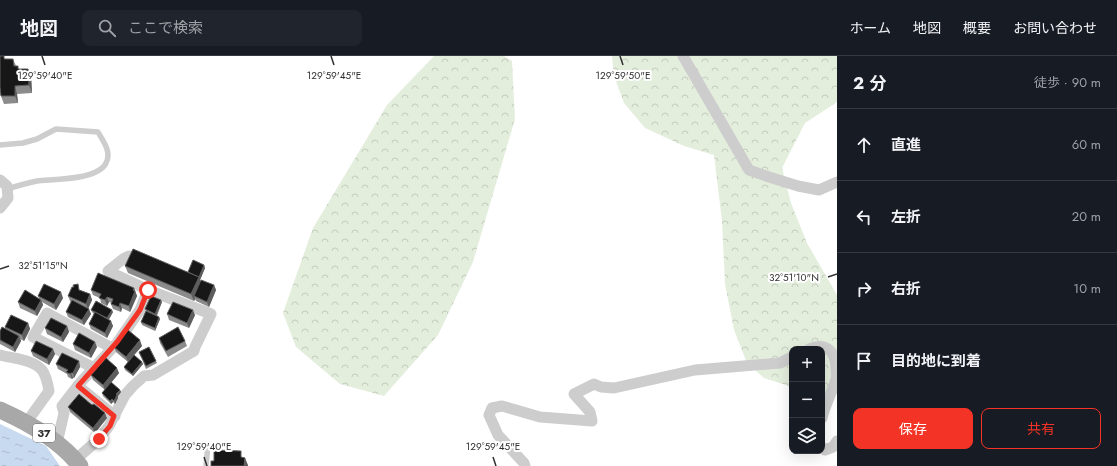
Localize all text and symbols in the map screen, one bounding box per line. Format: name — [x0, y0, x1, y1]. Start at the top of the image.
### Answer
search box — [82, 10, 362, 46]
text: 地図 — [20, 15, 58, 42]
icon: search — [96, 17, 118, 39]
text: ここで検索 — [128, 17, 203, 39]
text: ホーム — [849, 18, 891, 38]
text: 地図 — [913, 18, 941, 38]
text: 概要 — [963, 18, 991, 38]
text: お問い合わせ — [1013, 18, 1097, 38]
text: 129°59'40"E — [18, 68, 72, 83]
text: 129°59'45"E — [307, 68, 361, 83]
text: 129°59'50"E — [596, 68, 650, 83]
text: 2 分 — [853, 71, 886, 95]
text: 徒歩 · 90 m — [1034, 73, 1101, 92]
icon: ahead — [853, 134, 875, 156]
text: 直進 — [891, 134, 921, 156]
text: 60 m — [1072, 135, 1101, 154]
icon: left — [853, 206, 875, 228]
text: 左折 — [891, 206, 921, 228]
text: 20 m — [1072, 207, 1101, 226]
text: 32°51'15"N — [18, 258, 68, 273]
text: 32°51'10"N — [769, 270, 819, 285]
icon: right — [853, 278, 875, 300]
text: 右折 — [891, 278, 921, 300]
text: 10 m — [1073, 279, 1101, 298]
route start — [139, 281, 157, 299]
map controls — [789, 346, 825, 454]
button: + — [789, 346, 825, 382]
icon: arrive — [853, 350, 875, 372]
text: 目的地に到着 — [891, 350, 981, 372]
button: − — [789, 382, 825, 418]
button: 保存 — [853, 408, 973, 449]
button: 共有 — [981, 408, 1101, 449]
button: layers — [789, 418, 825, 454]
road number: 37 — [33, 424, 55, 442]
route end — [90, 430, 108, 448]
text: 129°59'40"E — [177, 439, 231, 454]
text: 129°59'45"E — [466, 439, 520, 454]

